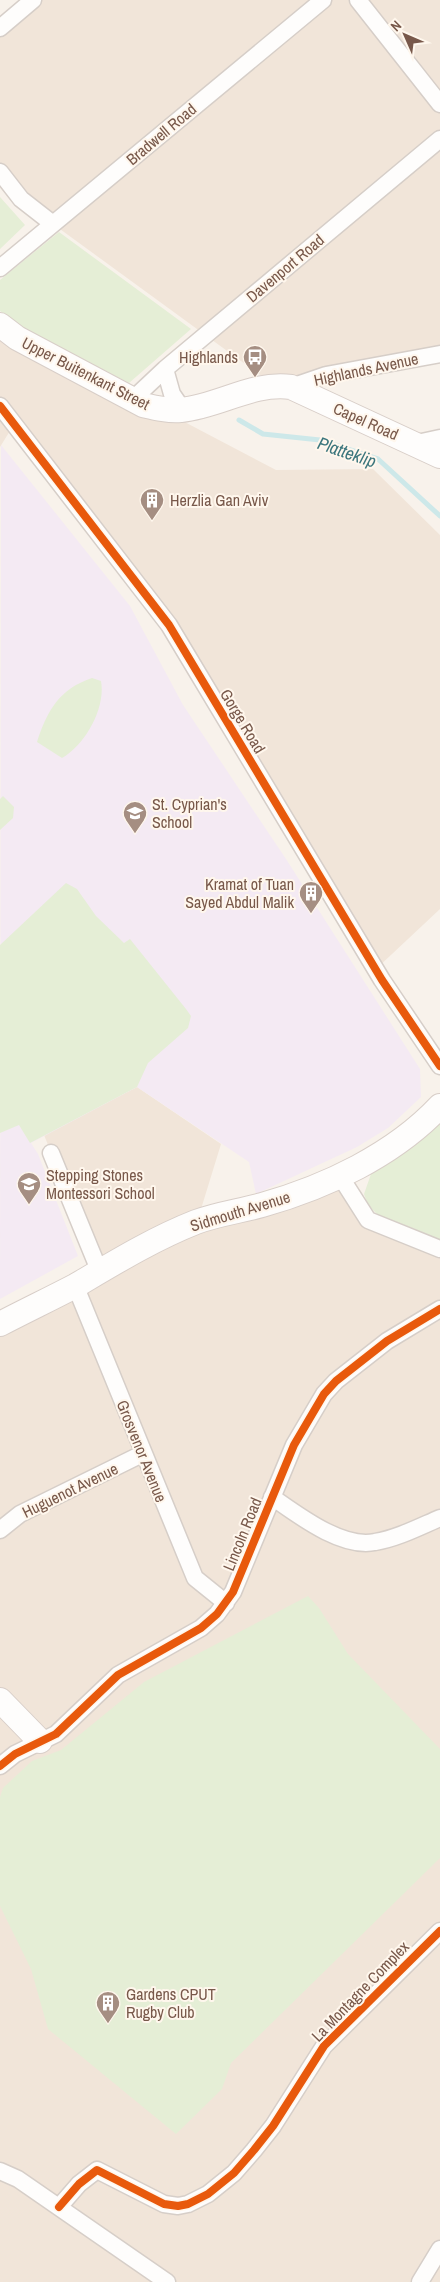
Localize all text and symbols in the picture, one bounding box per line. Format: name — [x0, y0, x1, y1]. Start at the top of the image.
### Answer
north arrow — [380, 10, 430, 60]
text: N — [387, 17, 405, 35]
street label: Bradwell Road — [121, 98, 201, 170]
street label: Davenport Road — [241, 229, 329, 307]
street label: Upper Buitenkant Street — [18, 331, 154, 415]
bus stop icon: Highlands — [242, 344, 268, 378]
place label: Highlands — [179, 346, 238, 368]
street label: Highlands Avenue — [312, 347, 420, 391]
street label: Capel Road — [330, 397, 402, 445]
water label: Platteklip — [314, 430, 380, 474]
building icon: Herzlia Gan Aviv — [139, 487, 165, 521]
place label: Herzlia Gan Aviv — [170, 489, 269, 511]
street label: Gorge Road — [215, 685, 271, 757]
place label: St. Cyprian's School — [152, 793, 227, 833]
school or university icon: St. Cyprian's School — [122, 800, 148, 834]
place label: Kramat of Tuan Sayed Abdul Malik — [185, 873, 294, 913]
building icon: Kramat of Tuan Sayed Abdul Malik — [298, 880, 324, 914]
place label: Stepping Stones Montessori School — [46, 1164, 155, 1204]
school or university icon: Stepping Stones Montessori School — [16, 1171, 42, 1205]
street label: Sidmouth Avenue — [187, 1185, 293, 1237]
street label: Grosvenor Avenue — [111, 1397, 173, 1505]
street label: Huguenot Avenue — [18, 1457, 122, 1523]
street label: Lincoln Road — [217, 1494, 267, 1574]
street label: La Montagne Complex — [306, 1936, 414, 2046]
place label: Gardens CPUT Rugby Club — [126, 1983, 216, 2023]
building icon: Gardens CPUT Rugby Club — [95, 1990, 121, 2024]

